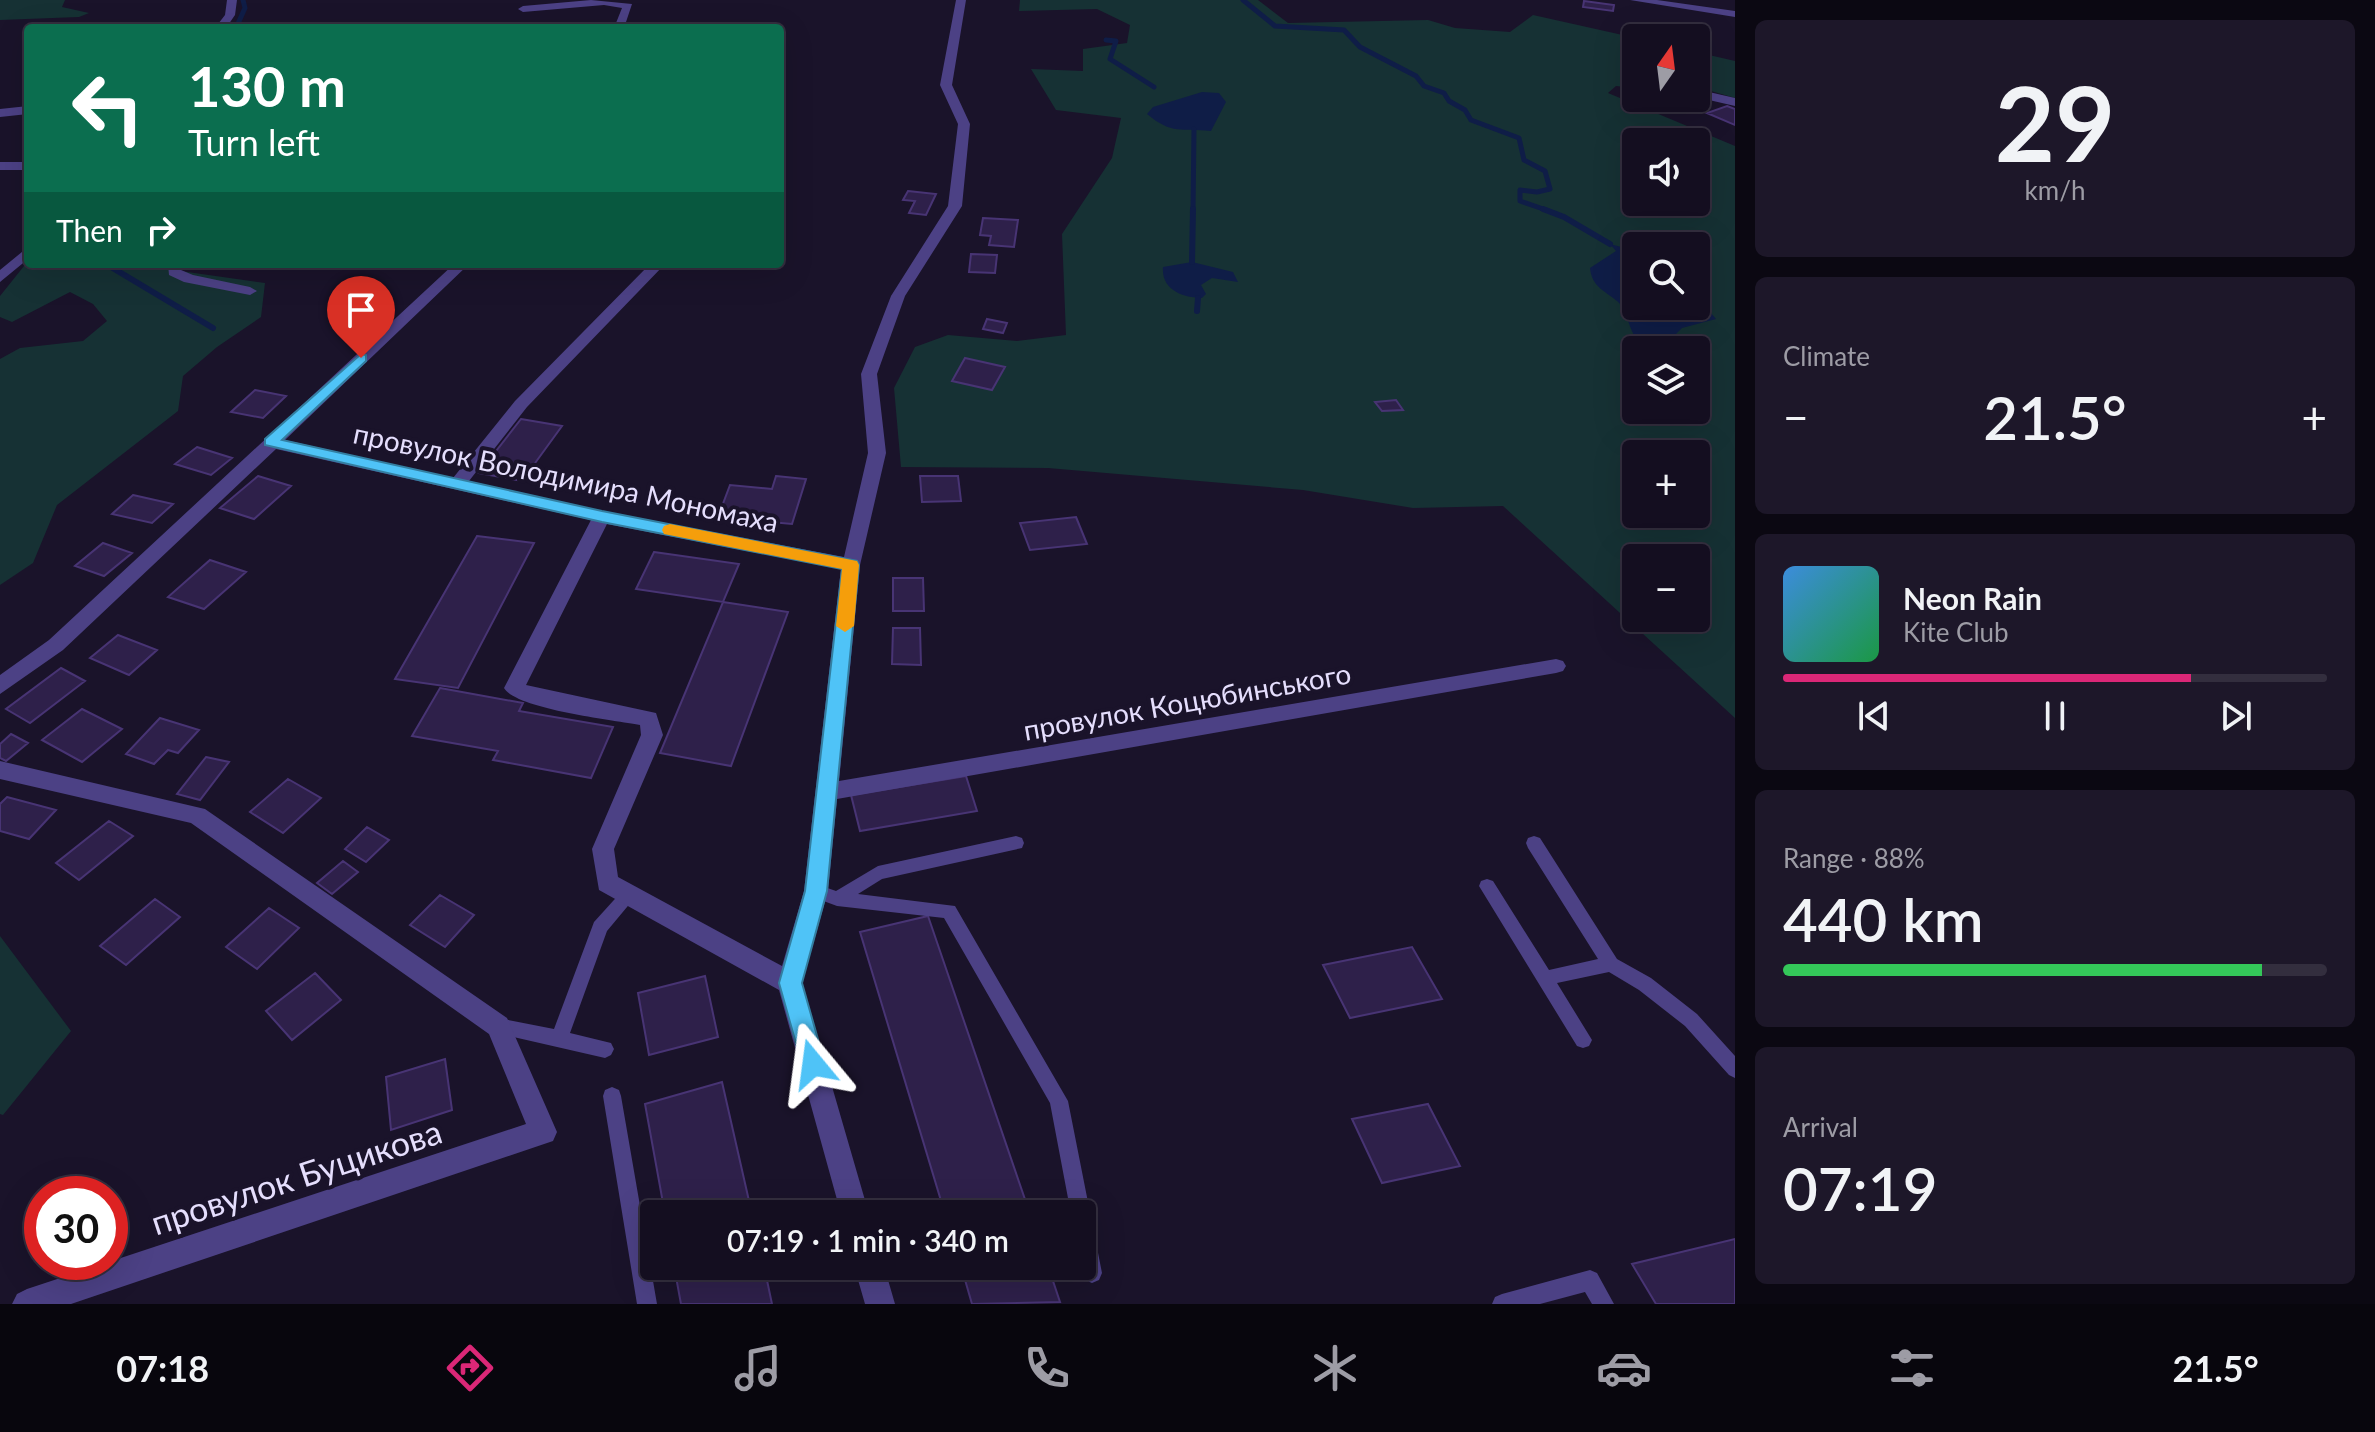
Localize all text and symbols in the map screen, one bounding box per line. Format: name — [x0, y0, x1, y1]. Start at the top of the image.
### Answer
north arrow — [1622, 24, 1710, 112]
map controls — [1622, 24, 1710, 632]
text: 130 m — [188, 52, 346, 119]
icon: left — [56, 56, 160, 160]
text: 29 — [1995, 59, 2115, 184]
text: Turn left — [188, 120, 320, 164]
button: sound — [1622, 128, 1710, 216]
text: km/h — [2025, 174, 2085, 206]
icon: right — [139, 208, 183, 252]
text: Then — [56, 212, 123, 248]
button: search — [1622, 232, 1710, 320]
pin — [327, 276, 395, 358]
icon: arrive — [339, 288, 383, 332]
button: layers — [1622, 336, 1710, 424]
text: Climate — [1783, 340, 1870, 372]
text: 21.5° — [1983, 381, 2127, 453]
text: − — [1783, 391, 1809, 443]
text: + — [2301, 391, 2327, 443]
street label: провулок Володимира Мономаха — [350, 415, 782, 539]
button: + — [1622, 440, 1710, 528]
button: − — [1622, 544, 1710, 632]
text: Neon Rain — [1903, 580, 2042, 616]
text: Kite Club — [1903, 616, 2009, 648]
street label: провулок Коцюбинського — [1021, 655, 1353, 747]
icon: previous — [1852, 694, 1896, 738]
icon: pause — [2033, 694, 2077, 738]
icon: next — [2214, 694, 2258, 738]
text: Range · 88% — [1783, 842, 1925, 874]
text: 440 km — [1783, 883, 1984, 955]
position arrow — [771, 1022, 855, 1106]
street label: провулок Буцикова — [145, 1110, 447, 1242]
text: Arrival — [1783, 1111, 1858, 1143]
text: 07:19 — [1783, 1152, 1937, 1224]
speed limit sign: 30 — [24, 1176, 128, 1280]
text: 07:19 · 1 min · 340 m — [727, 1222, 1009, 1258]
icon: directions — [442, 1340, 498, 1396]
icon: music — [730, 1340, 786, 1396]
icon: phone — [1019, 1340, 1075, 1396]
icon: climate — [1307, 1340, 1363, 1396]
icon: car — [1596, 1340, 1652, 1396]
icon: filters — [1884, 1340, 1940, 1396]
text: 07:18 — [116, 1346, 209, 1390]
text: 21.5° — [2173, 1346, 2259, 1390]

